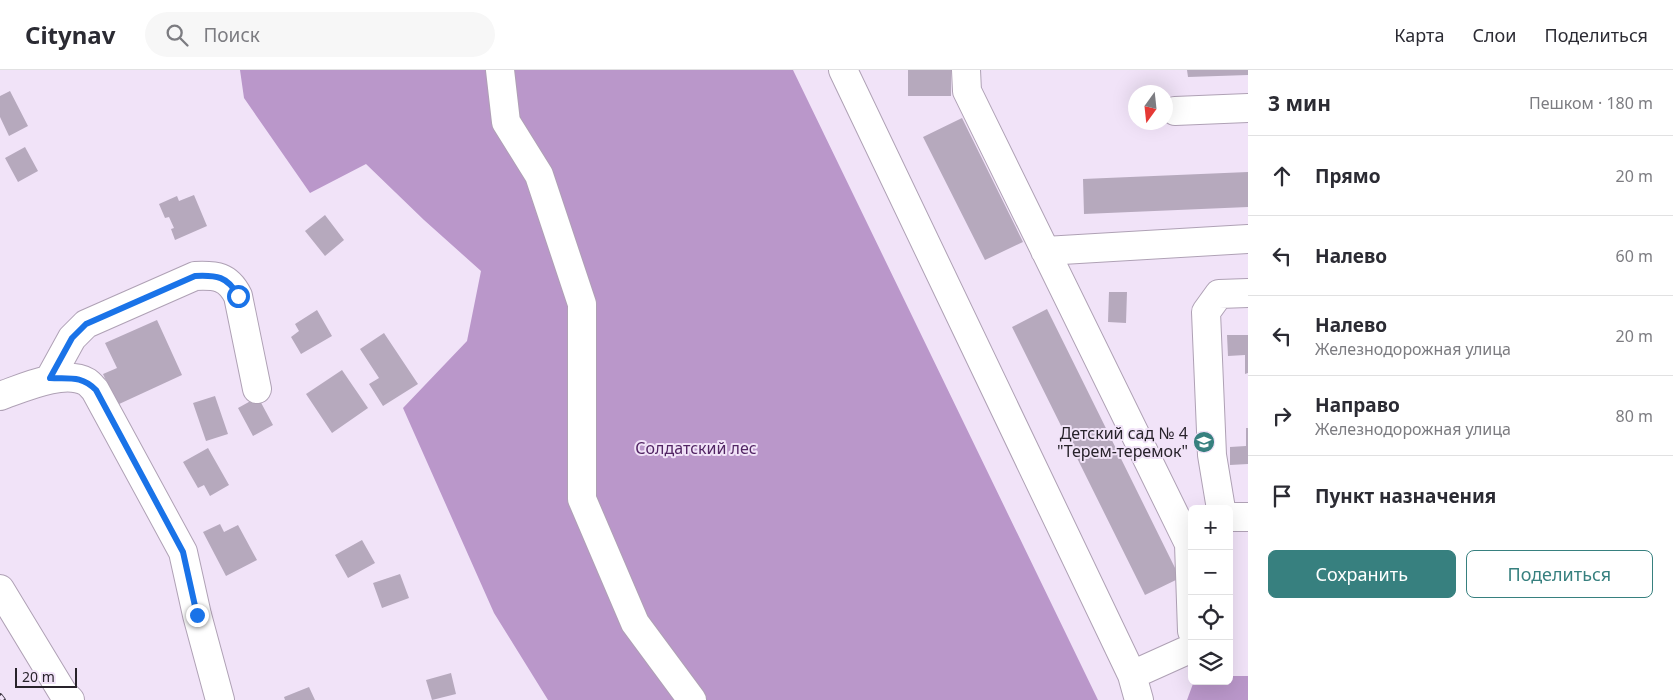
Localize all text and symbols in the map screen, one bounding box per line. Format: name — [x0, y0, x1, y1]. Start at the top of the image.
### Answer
search box — [145, 12, 495, 57]
text: Citynav — [25, 18, 115, 51]
icon: search — [163, 21, 191, 49]
text: Поиск — [203, 22, 260, 48]
text: Карта — [1394, 23, 1444, 47]
text: Слои — [1472, 23, 1516, 47]
text: Поделиться — [1544, 23, 1648, 47]
north arrow — [1128, 85, 1173, 130]
text: 3 мин — [1268, 89, 1331, 117]
text: Пешком · 180 m — [1529, 92, 1653, 114]
icon: ahead — [1268, 162, 1296, 190]
text: Прямо — [1315, 163, 1381, 189]
text: 20 m — [1616, 165, 1653, 187]
icon: left — [1268, 242, 1296, 270]
text: Налево — [1315, 243, 1387, 269]
text: 60 m — [1616, 245, 1653, 267]
route start — [227, 285, 250, 308]
text: Налево — [1315, 312, 1387, 338]
icon: left — [1268, 322, 1296, 350]
text: 20 m — [1616, 325, 1653, 347]
text: Железнодорожная улица — [1315, 338, 1511, 360]
text: Направо — [1315, 392, 1400, 418]
icon: right — [1268, 402, 1296, 430]
text: 80 m — [1616, 405, 1653, 427]
text: Железнодорожная улица — [1315, 418, 1511, 440]
place label: Детский сад № 4 "Терем-теремок" — [1057, 422, 1188, 462]
school or university icon: Детский сад № 4 "Терем-теремок" — [1192, 430, 1216, 454]
park label: Солдатский лес — [635, 437, 757, 459]
icon: arrive — [1268, 482, 1296, 510]
text: Пункт назначения — [1315, 483, 1496, 509]
map controls — [1188, 505, 1233, 685]
button: + — [1188, 505, 1233, 550]
button: − — [1188, 550, 1233, 595]
button: Сохранить — [1268, 550, 1456, 598]
button: Поделиться — [1466, 550, 1653, 598]
button: locate — [1188, 595, 1233, 640]
route end — [186, 604, 209, 627]
button: layers — [1188, 640, 1233, 685]
scale bar — [15, 665, 78, 688]
text: 20 m — [22, 667, 55, 686]

